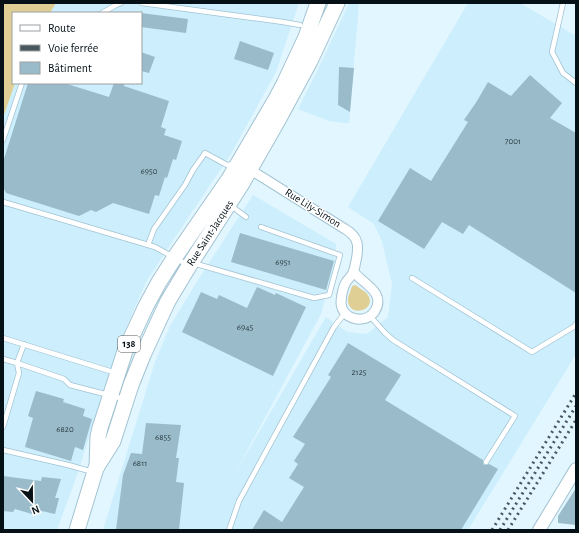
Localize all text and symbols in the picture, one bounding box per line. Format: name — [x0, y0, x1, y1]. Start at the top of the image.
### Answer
legend — [12, 12, 142, 84]
text: Route — [48, 22, 75, 34]
text: Voie ferrée — [48, 42, 98, 54]
text: Bâtiment — [48, 62, 92, 74]
house number: 7001 — [505, 137, 521, 146]
house number: 6950 — [141, 167, 158, 176]
street label: Rue Lily-Simon — [283, 186, 343, 230]
street label: Rue Saint-Jacques — [185, 198, 235, 268]
house number: 6951 — [275, 258, 291, 267]
house number: 6945 — [237, 323, 254, 332]
road number: 138 — [118, 336, 140, 352]
house number: 2125 — [351, 368, 367, 377]
house number: 6820 — [56, 425, 74, 434]
house number: 6855 — [155, 433, 171, 442]
house number: 6811 — [133, 459, 147, 468]
north arrow — [12, 481, 52, 521]
text: N — [30, 503, 41, 516]

